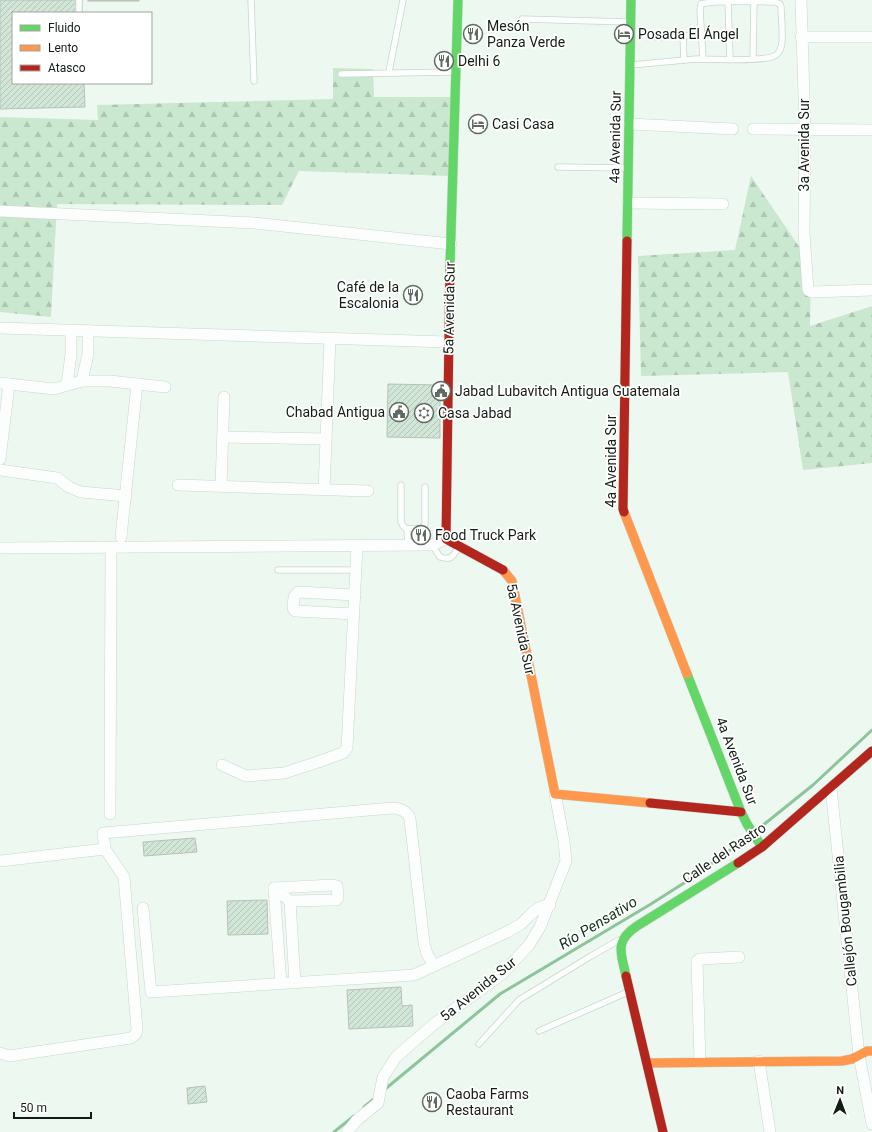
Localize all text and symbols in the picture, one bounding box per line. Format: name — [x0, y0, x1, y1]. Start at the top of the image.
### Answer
legend — [12, 12, 152, 84]
place label: Mesón Panza Verde — [487, 18, 565, 50]
text: Fluido — [48, 21, 81, 35]
restaurant icon: Mesón Panza Verde — [462, 23, 484, 45]
hotel icon: Posada El Ángel — [613, 23, 635, 45]
place label: Posada El Ángel — [638, 25, 739, 42]
text: Lento — [48, 41, 78, 55]
restaurant icon: Delhi 6 — [433, 50, 455, 72]
place label: Delhi 6 — [458, 53, 501, 69]
text: Atasco — [48, 61, 86, 75]
street label: 4a Avenida Sur — [606, 90, 624, 184]
street label: 3a Avenida Sur — [796, 98, 812, 191]
hotel icon: Casi Casa — [467, 113, 489, 135]
place label: Casi Casa — [492, 116, 554, 132]
street label: 5a Avenida Sur — [440, 261, 458, 355]
place label: Café de la Escalonia — [337, 279, 399, 311]
restaurant icon: Café de la Escalonia — [402, 284, 424, 306]
public building icon: Jabad Lubavitch Antigua Guatemala — [430, 380, 452, 402]
place label: Jabad Lubavitch Antigua Guatemala — [455, 383, 680, 399]
public building icon: Chabad Antigua — [388, 401, 410, 423]
synagogue icon: Casa Jabad — [413, 402, 435, 424]
place label: Chabad Antigua — [286, 404, 385, 420]
place label: Casa Jabad — [438, 405, 512, 421]
street label: 4a Avenida Sur — [603, 414, 619, 507]
restaurant icon: Food Truck Park — [410, 524, 432, 546]
place label: Food Truck Park — [435, 527, 537, 543]
street label: 5a Avenida Sur — [504, 582, 539, 676]
street label: 4a Avenida Sur — [713, 715, 761, 807]
street label: Calle del Rastro — [679, 819, 769, 887]
street label: Callejón Bougambilia — [830, 855, 860, 987]
water label: Río Pensativo — [556, 893, 640, 953]
street label: 5a Avenida Sur — [437, 953, 519, 1024]
north arrow — [820, 1080, 860, 1120]
text: N — [836, 1084, 844, 1097]
place label: Caoba Farms Restaurant — [446, 1086, 529, 1118]
restaurant icon: Caoba Farms Restaurant — [421, 1091, 443, 1113]
scale bar — [14, 1094, 91, 1120]
text: 50 m — [20, 1101, 47, 1115]

